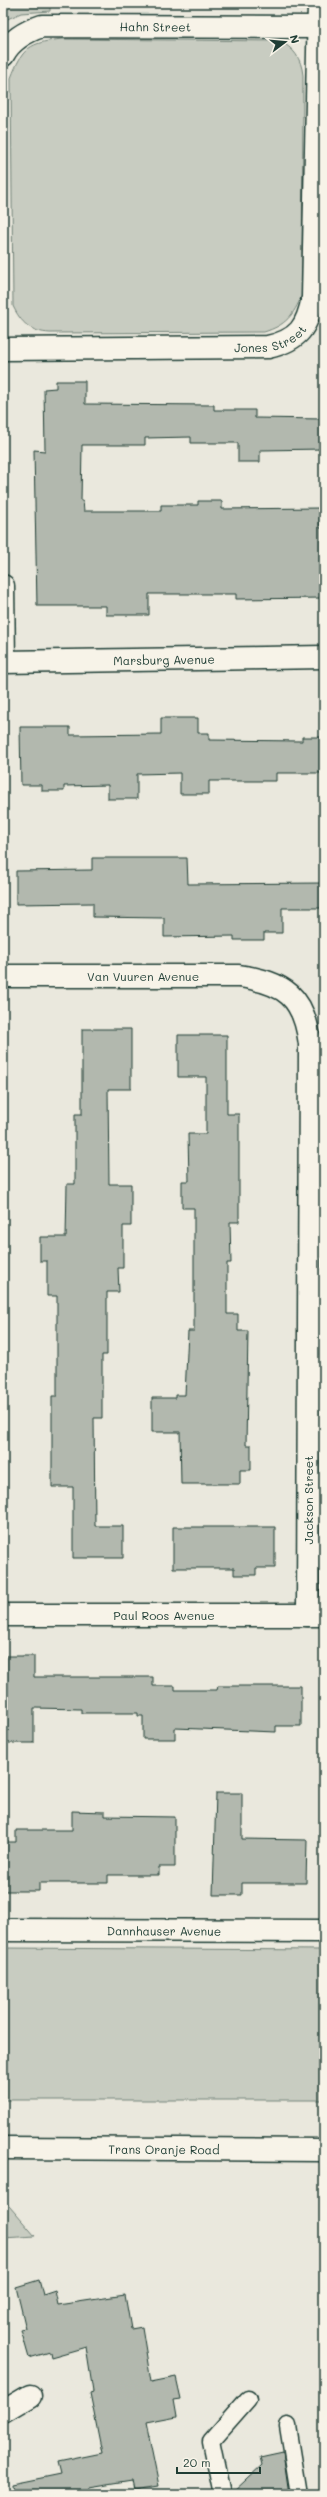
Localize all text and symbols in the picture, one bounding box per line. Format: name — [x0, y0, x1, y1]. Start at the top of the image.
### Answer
street label: Hahn Street — [119, 18, 191, 35]
north arrow — [265, 22, 305, 62]
text: N — [287, 33, 303, 45]
street label: Jones Street — [234, 322, 310, 355]
street label: Marsburg Avenue — [113, 651, 215, 668]
street label: Van Vuuren Avenue — [87, 968, 199, 984]
street label: Jackson Street — [300, 1455, 316, 1545]
street label: Paul Roos Avenue — [113, 1607, 215, 1623]
street label: Dannhauser Avenue — [107, 1922, 221, 1939]
street label: Trans Oranje Road — [108, 2141, 220, 2157]
scale bar — [177, 2449, 260, 2475]
text: 20 m — [183, 2454, 211, 2470]

